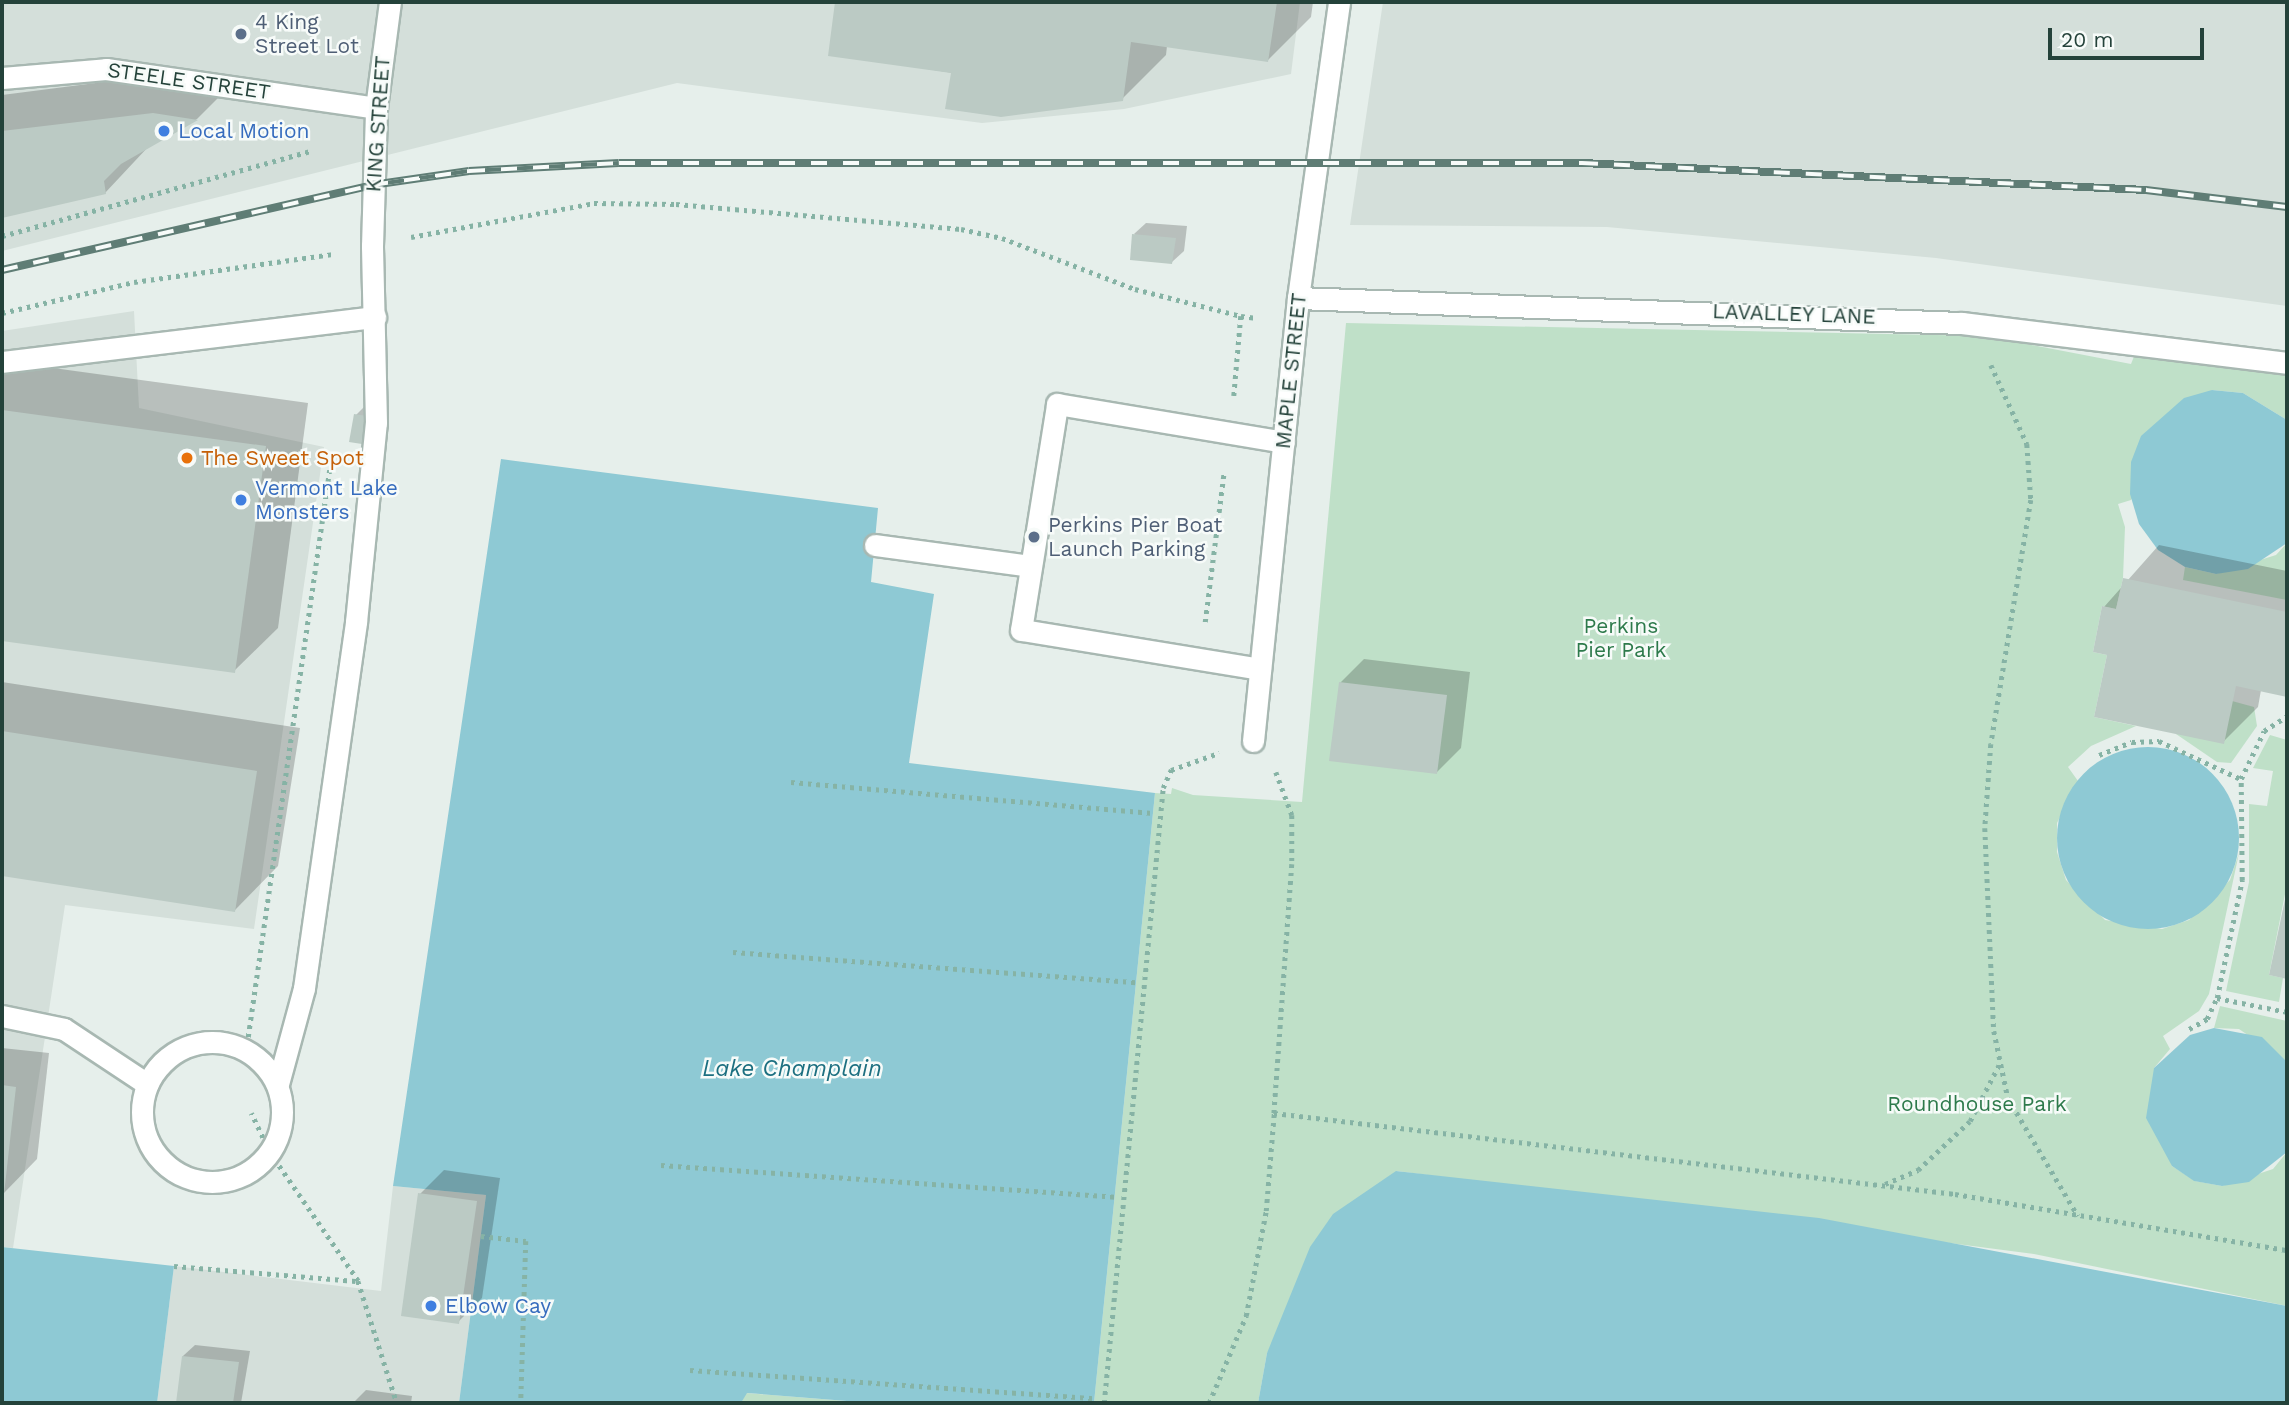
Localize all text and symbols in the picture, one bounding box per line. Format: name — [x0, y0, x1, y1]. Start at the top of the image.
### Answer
place label: 4 King Street Lot — [255, 9, 359, 59]
scale bar — [2051, 14, 2207, 58]
marker: 4 King Street Lot — [233, 26, 249, 42]
text: 20 m — [2061, 27, 2113, 52]
street label: KING STREET — [361, 55, 395, 193]
street label: STEELE STREET — [106, 57, 272, 105]
place label: Local Motion — [178, 118, 310, 144]
marker: Local Motion — [156, 123, 172, 139]
street label: MAPLE STREET — [1270, 292, 1312, 450]
street label: LAVALLEY LANE — [1711, 299, 1877, 329]
place label: The Sweet Spot — [201, 445, 364, 471]
marker: The Sweet Spot — [179, 450, 195, 466]
place label: Vermont Lake Monsters — [255, 475, 398, 525]
marker: Vermont Lake Monsters — [233, 492, 249, 508]
place label: Perkins Pier Boat Launch Parking — [1048, 512, 1223, 562]
marker: Perkins Pier Boat Launch Parking — [1026, 529, 1042, 545]
park label: Perkins Pier Park — [1575, 613, 1667, 663]
water label: Lake Champlain — [702, 1055, 882, 1083]
park label: Roundhouse Park — [1887, 1091, 2067, 1117]
place label: Elbow Cay — [445, 1293, 551, 1319]
marker: Elbow Cay — [423, 1298, 439, 1314]

